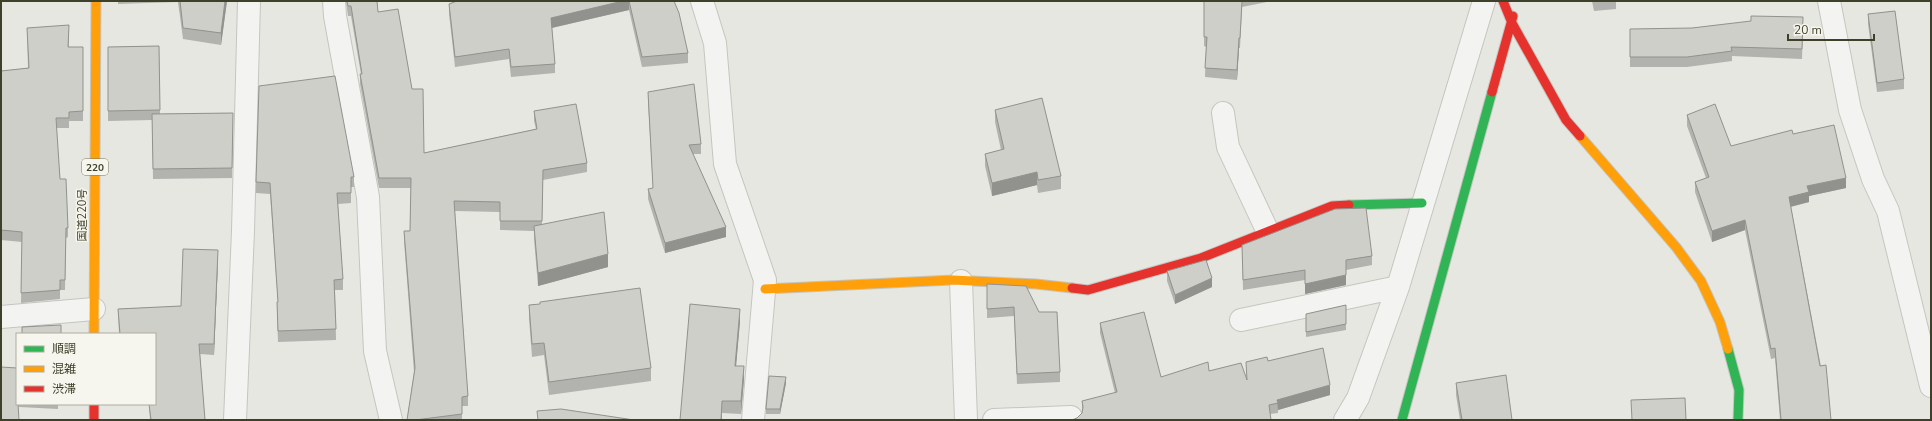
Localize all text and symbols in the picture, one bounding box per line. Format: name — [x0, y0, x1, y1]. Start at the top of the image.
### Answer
scale bar — [1788, 16, 1874, 42]
text: 20 m — [1794, 22, 1822, 38]
road number: 220 — [82, 159, 108, 175]
street label: 国道220号 — [75, 189, 90, 241]
legend — [16, 333, 156, 405]
text: 順調 — [52, 341, 76, 357]
text: 混雑 — [52, 361, 76, 377]
text: 渋滞 — [52, 381, 76, 397]

